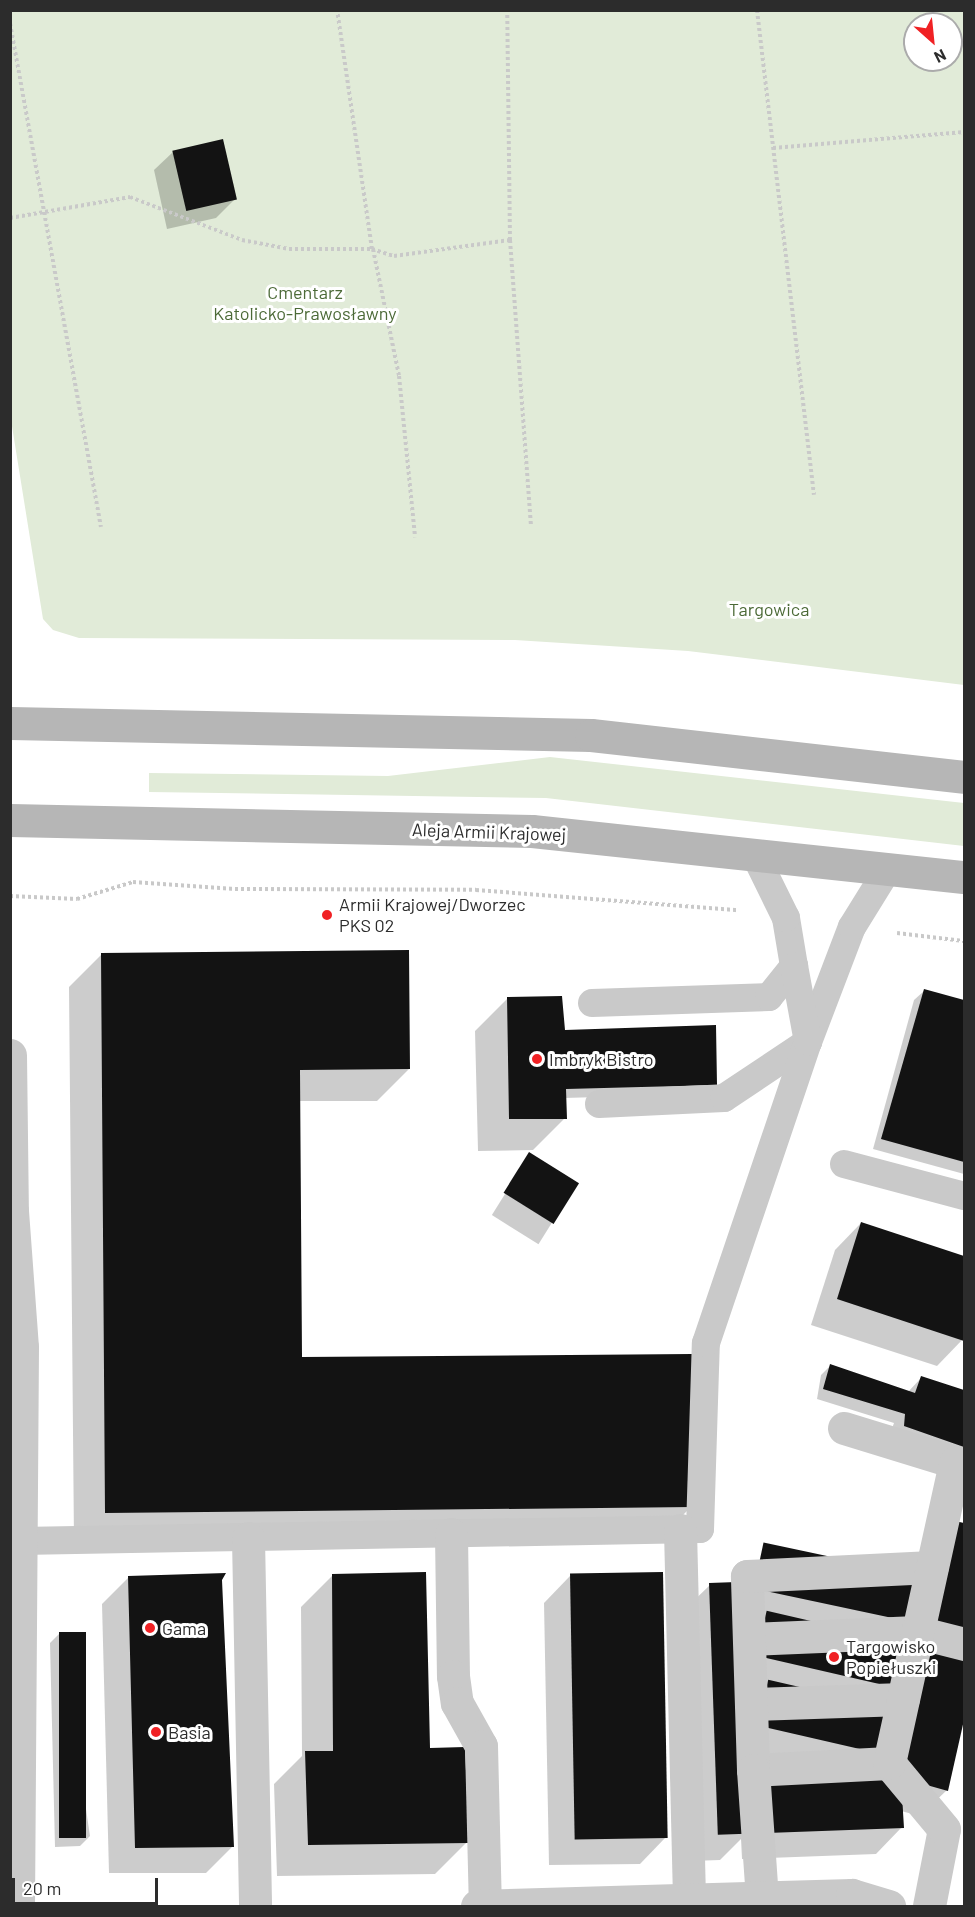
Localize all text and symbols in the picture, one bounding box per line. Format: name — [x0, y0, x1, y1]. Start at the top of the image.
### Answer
north arrow — [903, 12, 963, 72]
text: N — [931, 46, 950, 68]
park label: Cmentarz Katolicko-Prawosławny — [213, 282, 397, 324]
park label: Targowica — [729, 598, 809, 620]
street label: Aleja Armii Krajowej — [412, 819, 566, 845]
place label: Armii Krajowej/Dworzec PKS 02 — [339, 894, 526, 936]
marker: Armii Krajowej/Dworzec PKS 02 — [320, 908, 334, 922]
place label: Imbryk Bistro — [549, 1048, 654, 1070]
marker: Imbryk Bistro — [530, 1052, 544, 1066]
place label: Gama — [162, 1617, 206, 1639]
marker: Gama — [143, 1621, 157, 1635]
place label: Targowisko Popiełuszki — [846, 1636, 936, 1678]
marker: Targowisko Popiełuszki — [827, 1650, 841, 1664]
place label: Basia — [168, 1721, 211, 1743]
marker: Basia — [149, 1725, 163, 1739]
scale bar — [15, 1866, 160, 1904]
text: 20 m — [23, 1877, 61, 1899]

